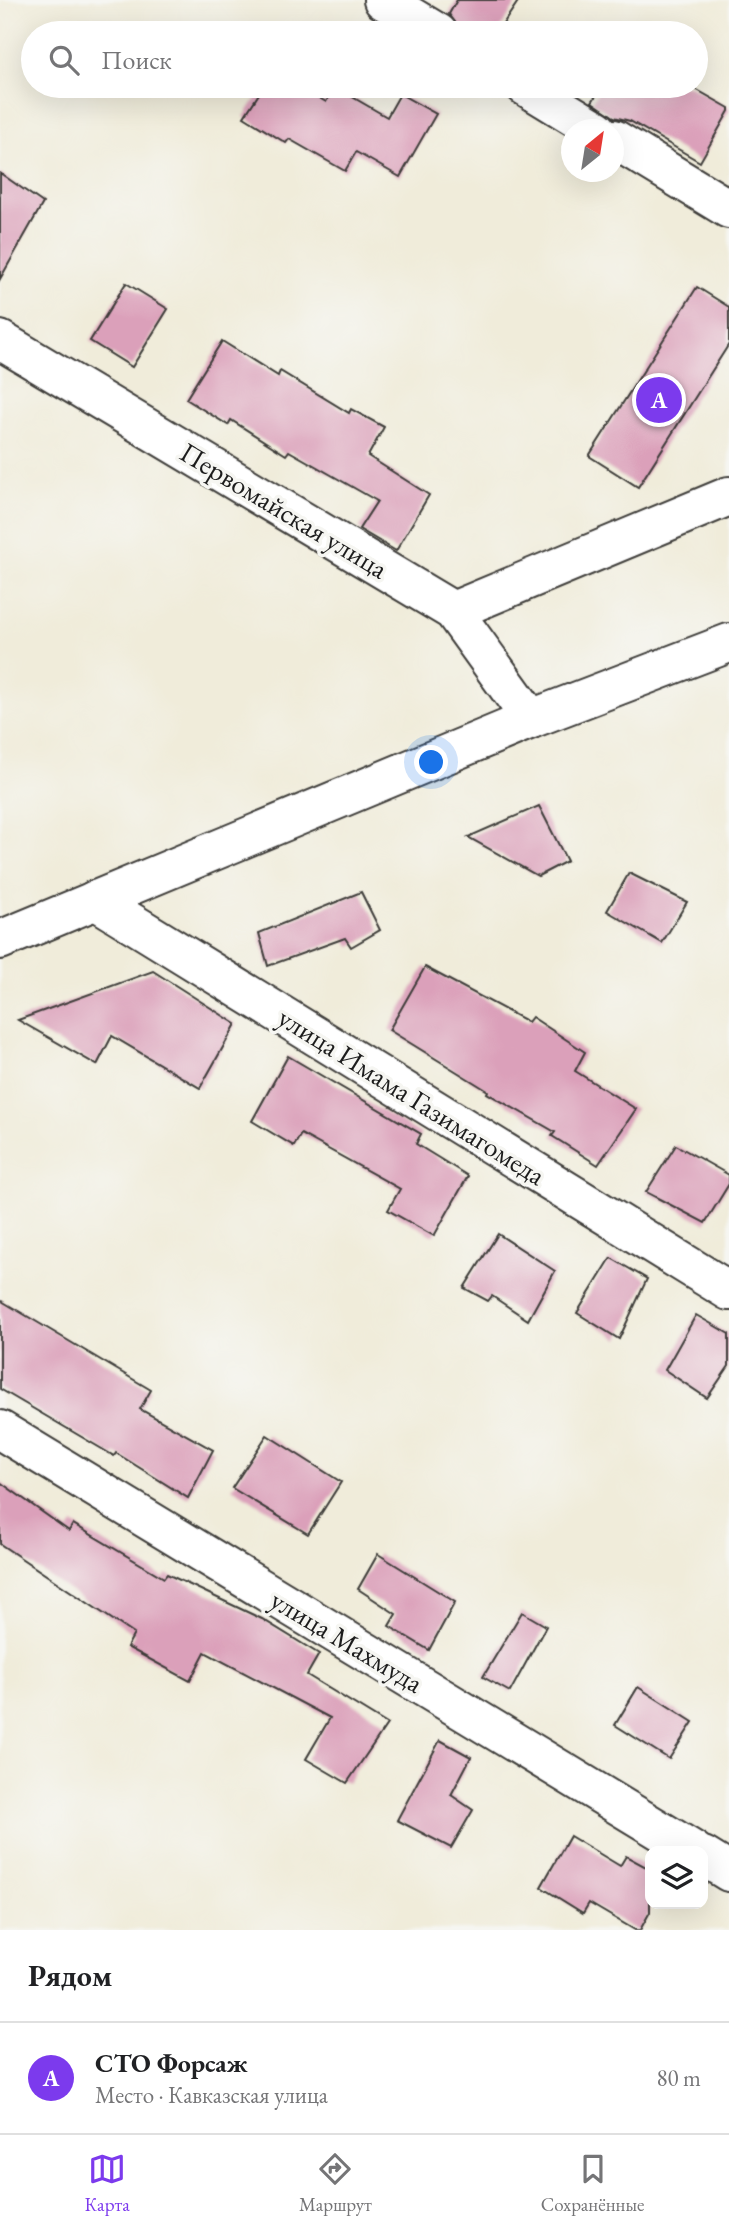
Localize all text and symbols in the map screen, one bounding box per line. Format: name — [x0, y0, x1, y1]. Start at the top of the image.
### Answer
search box — [21, 21, 708, 98]
icon: search — [45, 41, 83, 79]
text: Поиск — [101, 43, 172, 77]
north arrow — [561, 119, 624, 182]
pin: A — [636, 374, 682, 426]
street label: Первомайская улица — [174, 434, 395, 587]
your location — [414, 745, 448, 779]
street label: улица Имама Газимагомеда — [272, 999, 553, 1193]
street label: улица Махмуда — [264, 1581, 431, 1701]
map controls — [645, 1846, 708, 1909]
button: layers — [645, 1846, 708, 1909]
text: Рядом — [28, 1956, 112, 1995]
text: СТО Форсаж — [95, 2046, 248, 2080]
text: A — [43, 2063, 59, 2093]
text: 80 m — [656, 2063, 701, 2093]
text: Место · Кавказская улица — [95, 2080, 328, 2110]
tab: Карта — [85, 2150, 130, 2217]
tab: Маршрут — [299, 2150, 372, 2217]
tab: Сохранённые — [541, 2150, 644, 2217]

